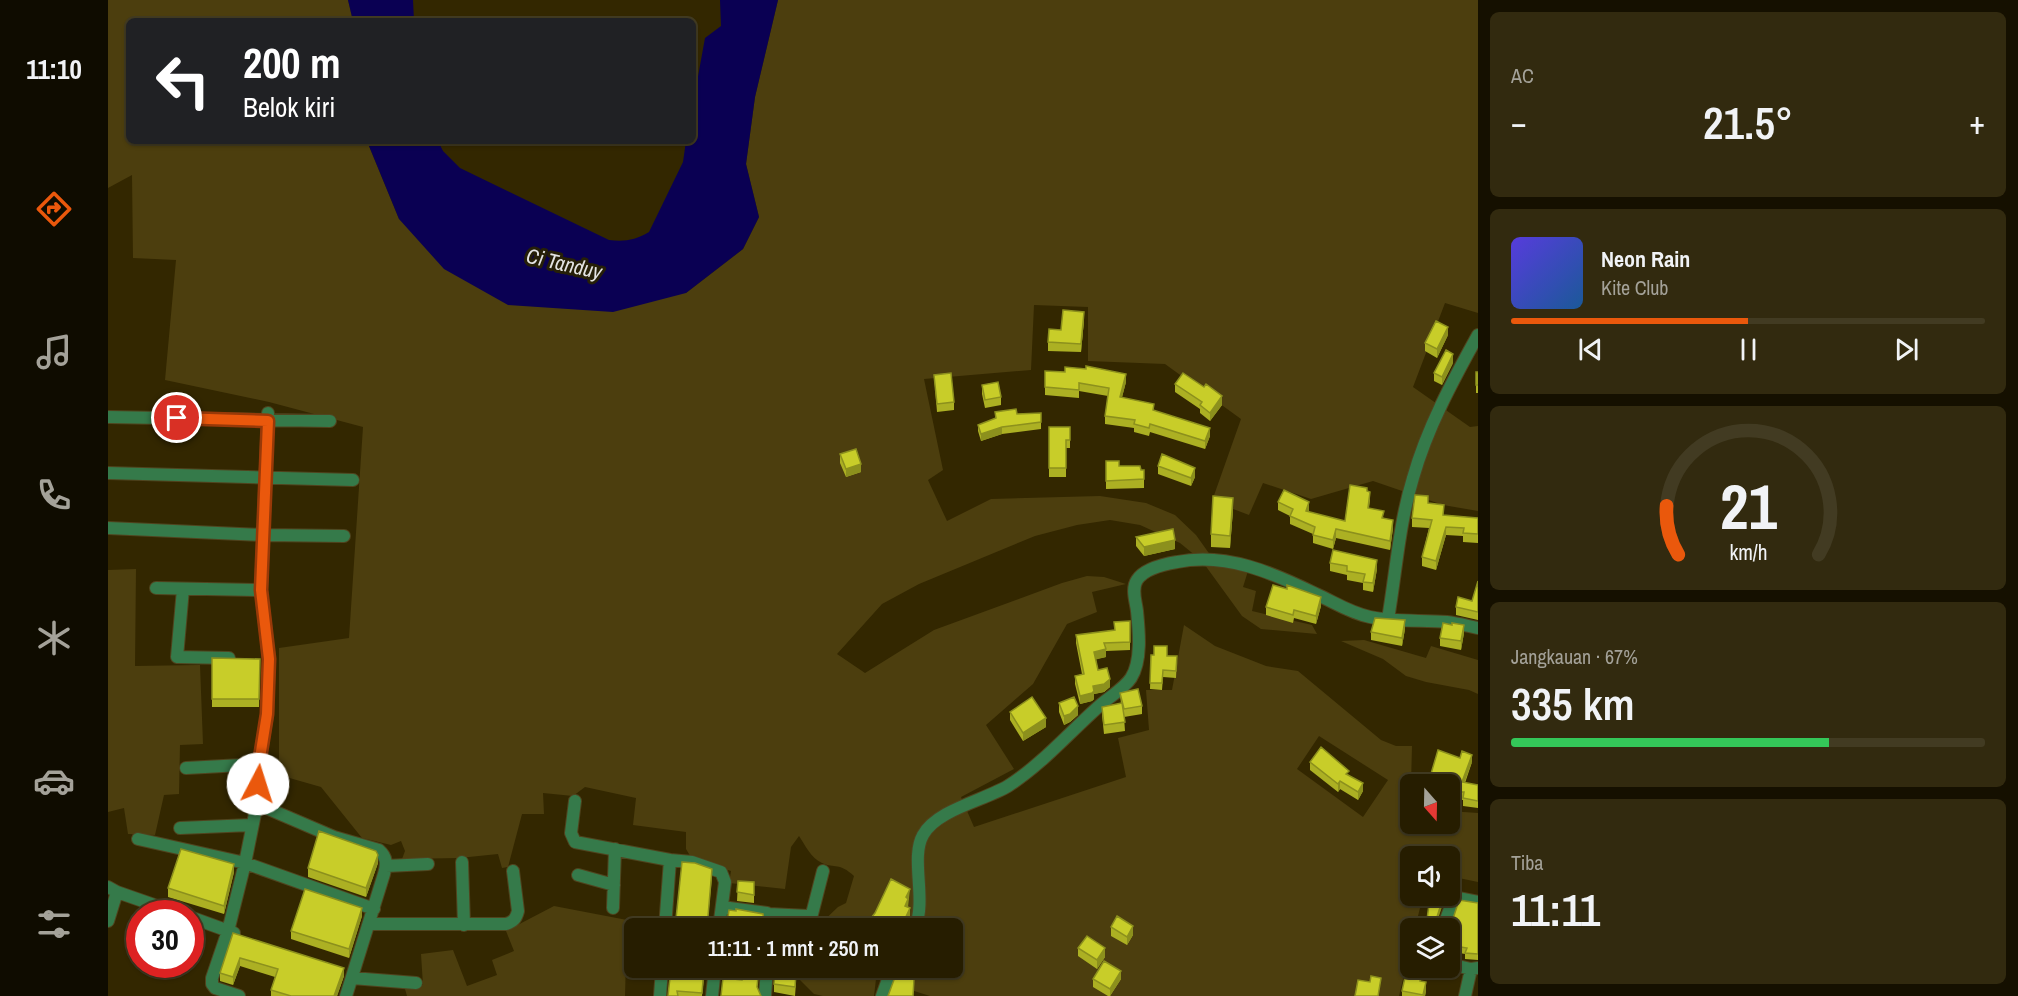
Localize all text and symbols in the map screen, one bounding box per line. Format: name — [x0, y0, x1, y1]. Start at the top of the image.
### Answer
text: 200 m — [243, 35, 341, 91]
icon: left — [144, 42, 222, 120]
text: 11:10 — [26, 51, 82, 87]
text: AC — [1511, 62, 1534, 89]
text: Belok kiri — [243, 89, 335, 125]
text: 21.5° — [1703, 92, 1793, 153]
text: − — [1511, 100, 1527, 144]
text: + — [1969, 100, 1985, 144]
icon: directions — [33, 188, 75, 230]
water label: Ci Tanduy — [523, 241, 606, 287]
text: Neon Rain — [1601, 244, 1690, 274]
text: Kite Club — [1601, 274, 1668, 301]
icon: music — [33, 331, 75, 373]
icon: previous — [1574, 333, 1607, 366]
icon: pause — [1732, 333, 1765, 366]
icon: next — [1890, 333, 1923, 366]
pin — [151, 392, 202, 443]
icon: arrive — [160, 401, 193, 434]
text: 21 — [1720, 464, 1777, 548]
icon: phone — [33, 474, 75, 516]
text: km/h — [1729, 538, 1767, 567]
icon: climate — [33, 617, 75, 659]
text: Jangkauan · 67% — [1511, 643, 1638, 670]
text: 335 km — [1511, 673, 1635, 734]
position arrow — [226, 752, 290, 816]
icon: car — [33, 760, 75, 802]
north arrow — [1400, 774, 1460, 834]
map controls — [1400, 774, 1460, 978]
button: sound — [1400, 846, 1460, 906]
text: Tiba — [1511, 849, 1543, 876]
text: 11:11 — [1511, 879, 1600, 940]
speed limit sign: 30 — [126, 900, 204, 978]
icon: filters — [33, 903, 75, 945]
button: layers — [1400, 918, 1460, 978]
text: 11:11 · 1 mnt · 250 m — [708, 933, 879, 963]

